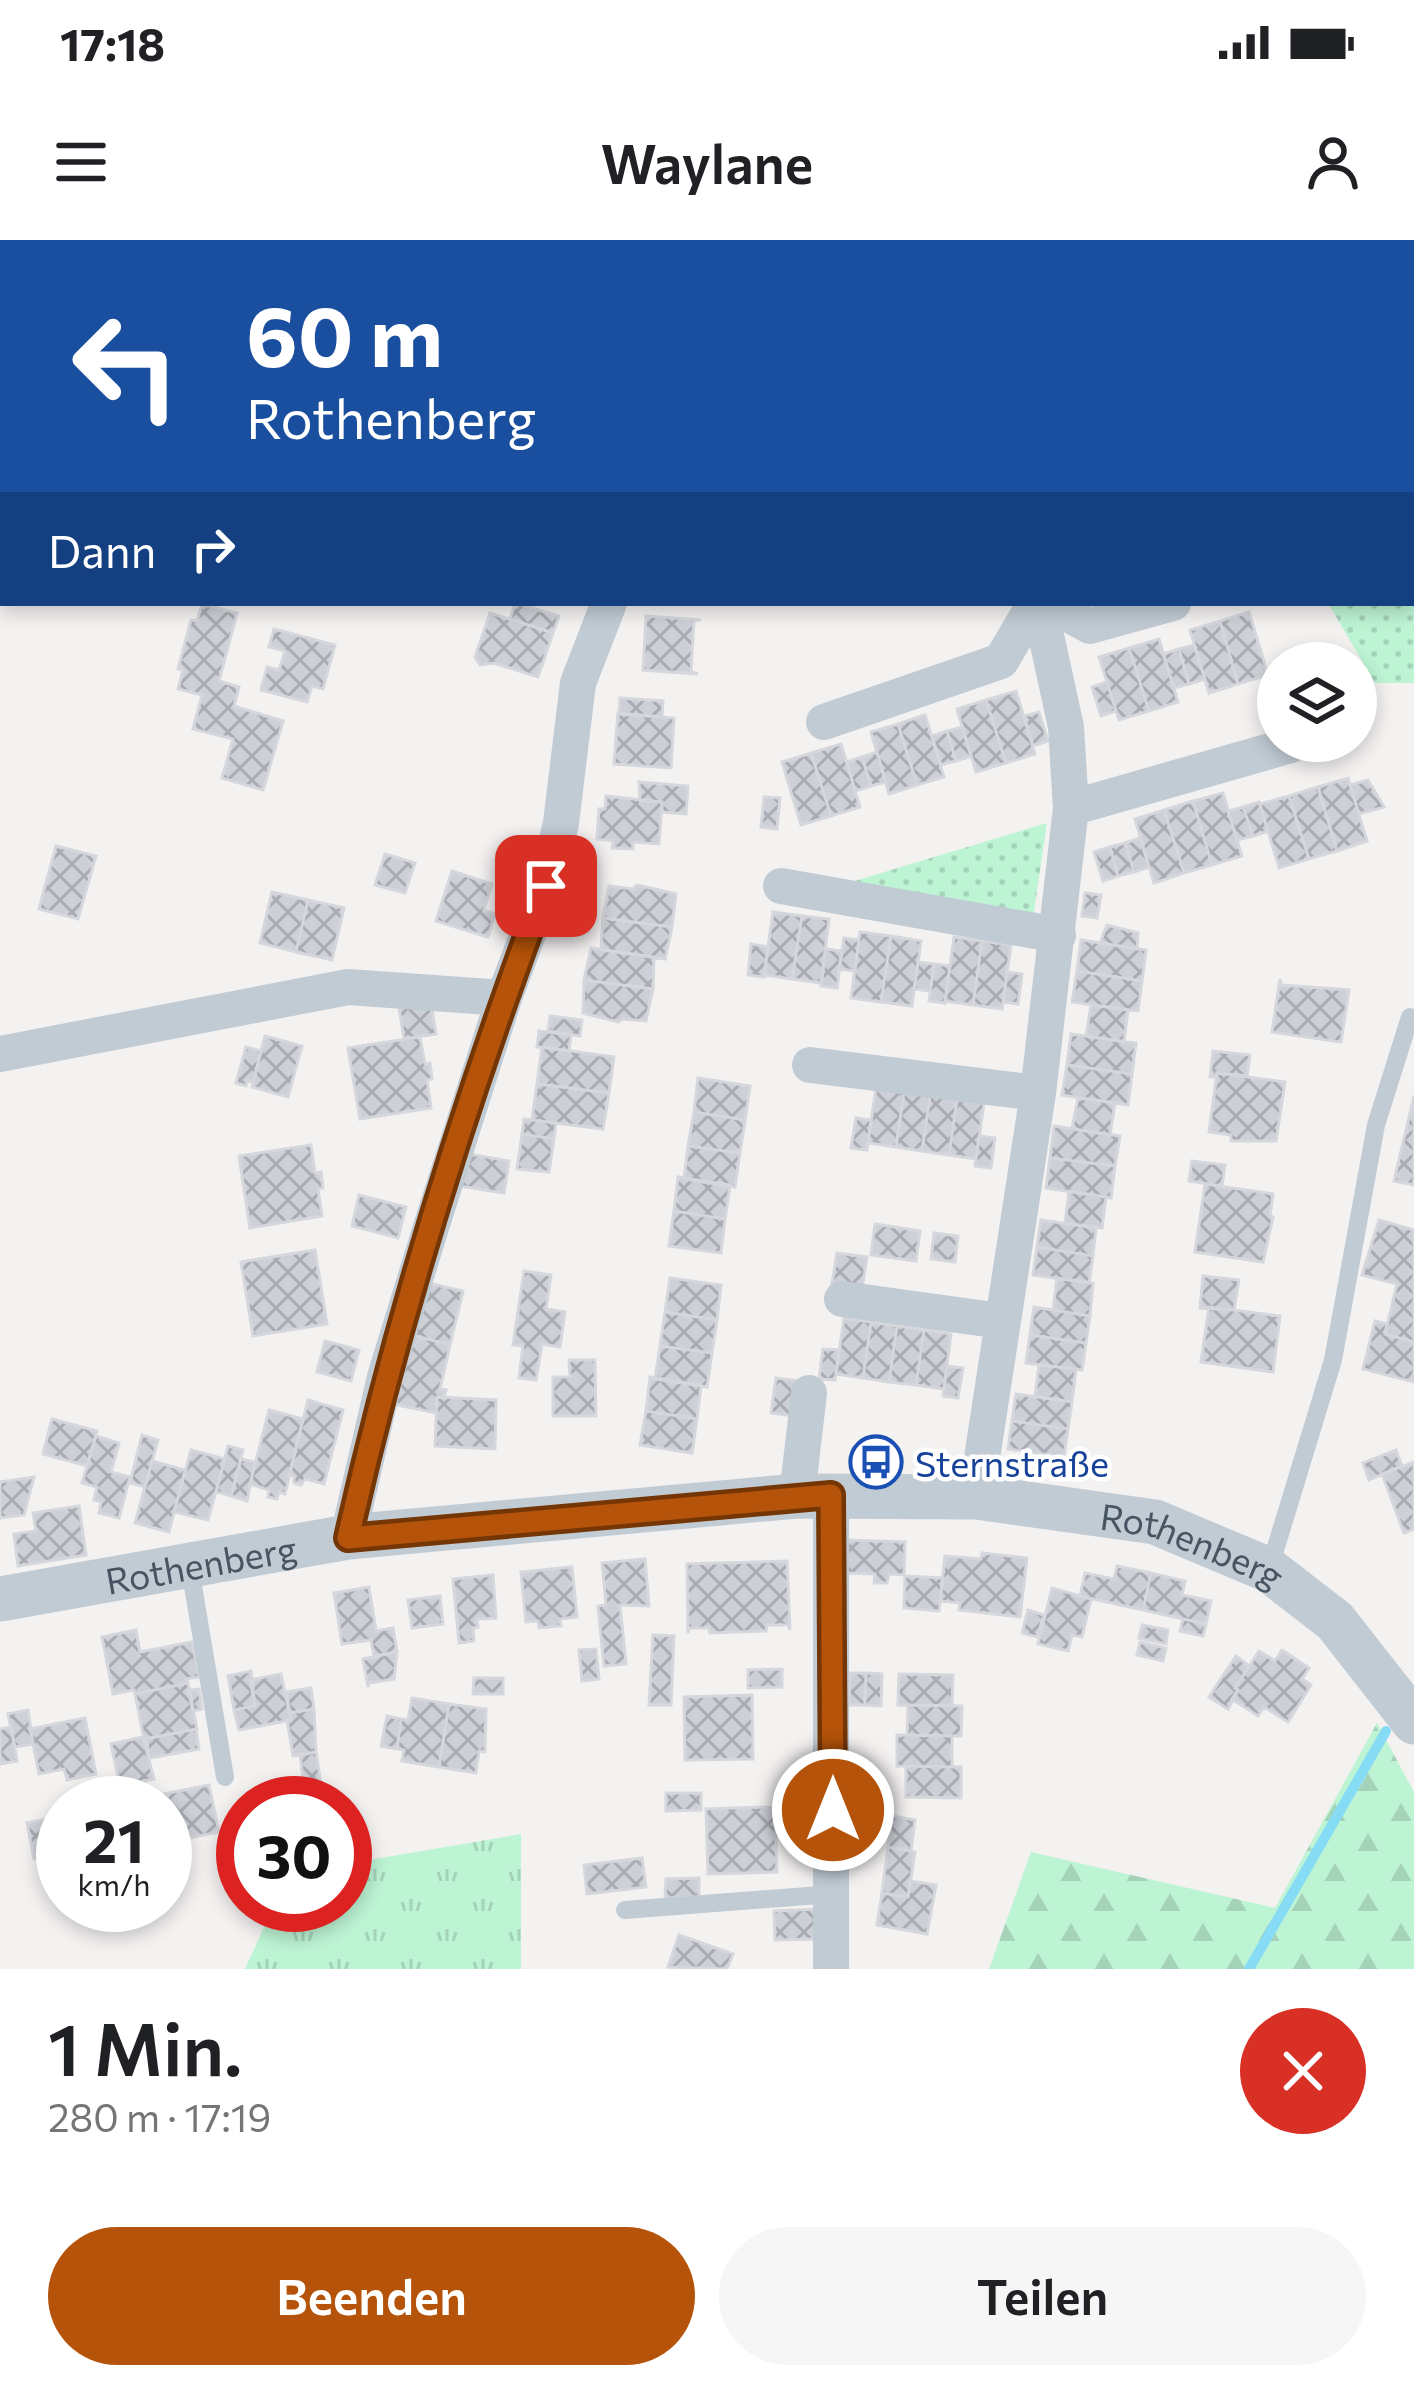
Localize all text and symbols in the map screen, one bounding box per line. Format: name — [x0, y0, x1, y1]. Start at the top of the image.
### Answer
text: 17:18 — [60, 15, 165, 70]
icon: menu — [48, 129, 114, 195]
text: Waylane — [601, 129, 813, 195]
icon: person — [1300, 129, 1366, 195]
text: 60 m — [246, 282, 443, 384]
icon: left — [48, 288, 204, 444]
text: Rothenberg — [246, 384, 536, 450]
icon: right — [180, 516, 246, 582]
text: Dann — [48, 522, 156, 577]
map controls — [1257, 642, 1377, 762]
button: layers — [1257, 642, 1377, 762]
pin — [495, 835, 597, 937]
icon: arrive — [513, 853, 579, 919]
bus stop icon: Sternstraße — [848, 1434, 904, 1490]
place label: Sternstraße — [915, 1440, 1109, 1484]
street label: Rothenberg — [1098, 1493, 1294, 1597]
street label: Rothenberg — [102, 1525, 300, 1602]
position arrow — [770, 1747, 896, 1873]
speed limit sign: 30 — [216, 1776, 372, 1932]
text: 21 — [83, 1802, 145, 1875]
text: km/h — [78, 1865, 150, 1902]
text: 1 Min. — [48, 2003, 242, 2091]
button: close — [1240, 2008, 1366, 2134]
text: 280 m · 17:19 — [48, 2092, 271, 2140]
button: Beenden — [48, 2227, 695, 2365]
button: Teilen — [719, 2227, 1366, 2365]

